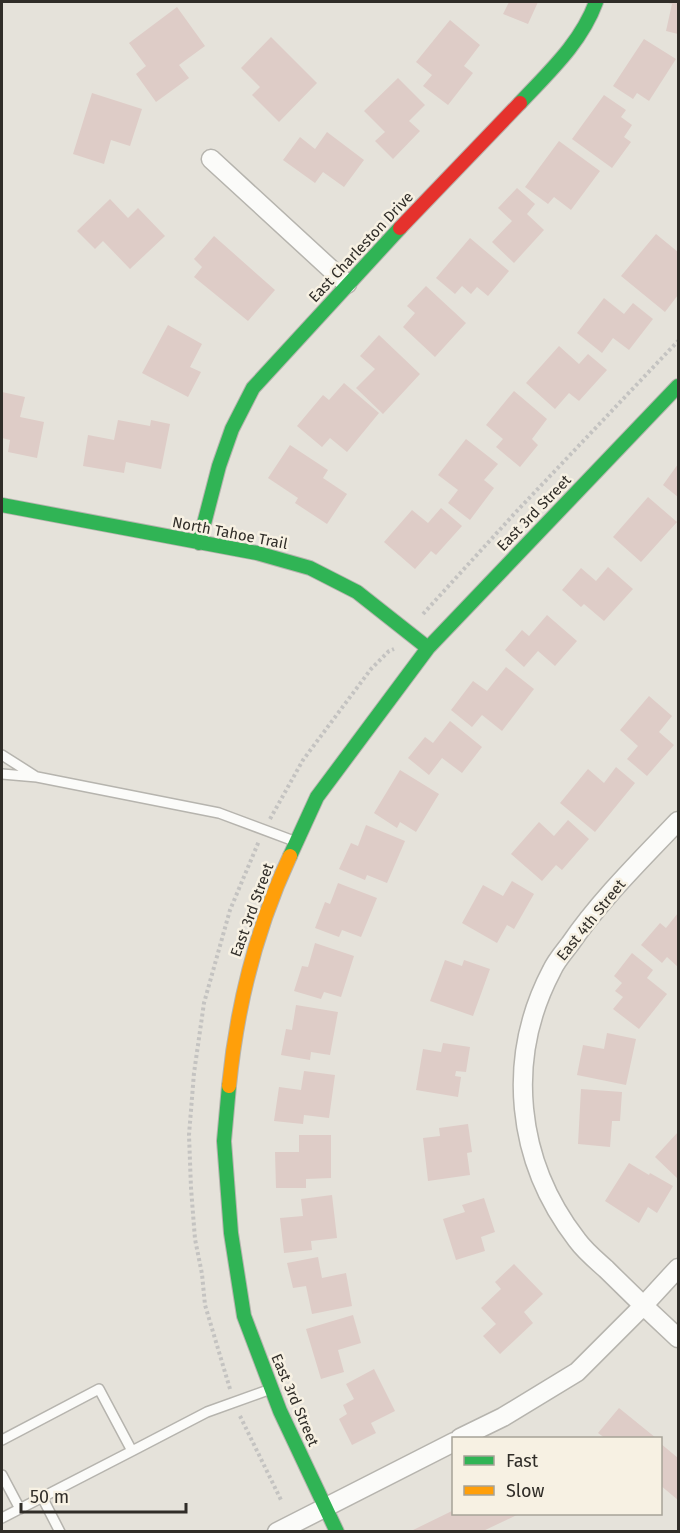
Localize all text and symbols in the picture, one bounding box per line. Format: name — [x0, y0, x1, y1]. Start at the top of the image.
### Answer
street label: East Charleston Drive — [305, 188, 417, 306]
street label: East 3rd Street — [493, 471, 575, 555]
street label: North Tahoe Trail — [171, 513, 290, 553]
street label: East 3rd Street — [227, 860, 278, 959]
street label: East 4th Street — [553, 875, 630, 964]
street label: East 3rd Street — [267, 1351, 323, 1449]
legend — [452, 1437, 662, 1515]
text: Fast — [506, 1450, 539, 1472]
scale bar — [21, 1476, 186, 1514]
text: Slow — [506, 1480, 545, 1502]
text: 50 m — [30, 1486, 69, 1508]

